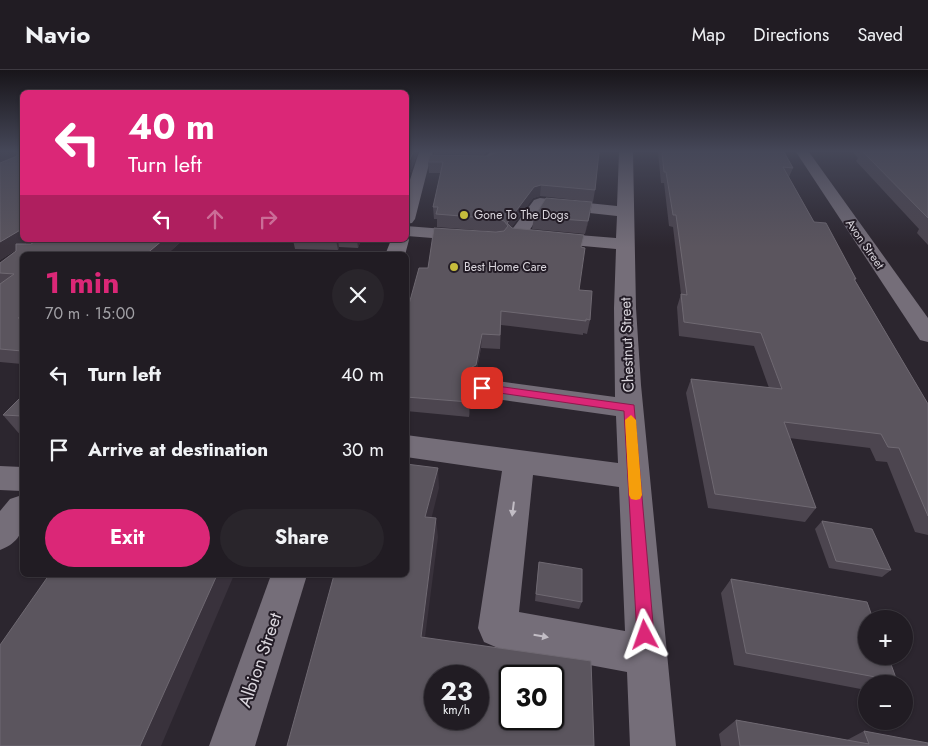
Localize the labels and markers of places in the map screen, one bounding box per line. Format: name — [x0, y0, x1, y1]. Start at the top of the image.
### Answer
place label: Gone To The Dogs — [474, 206, 569, 224]
marker: Gone To The Dogs — [458, 209, 470, 221]
place label: Best Home Care — [464, 258, 547, 276]
marker: Best Home Care — [448, 261, 460, 273]
pin — [461, 367, 503, 409]

